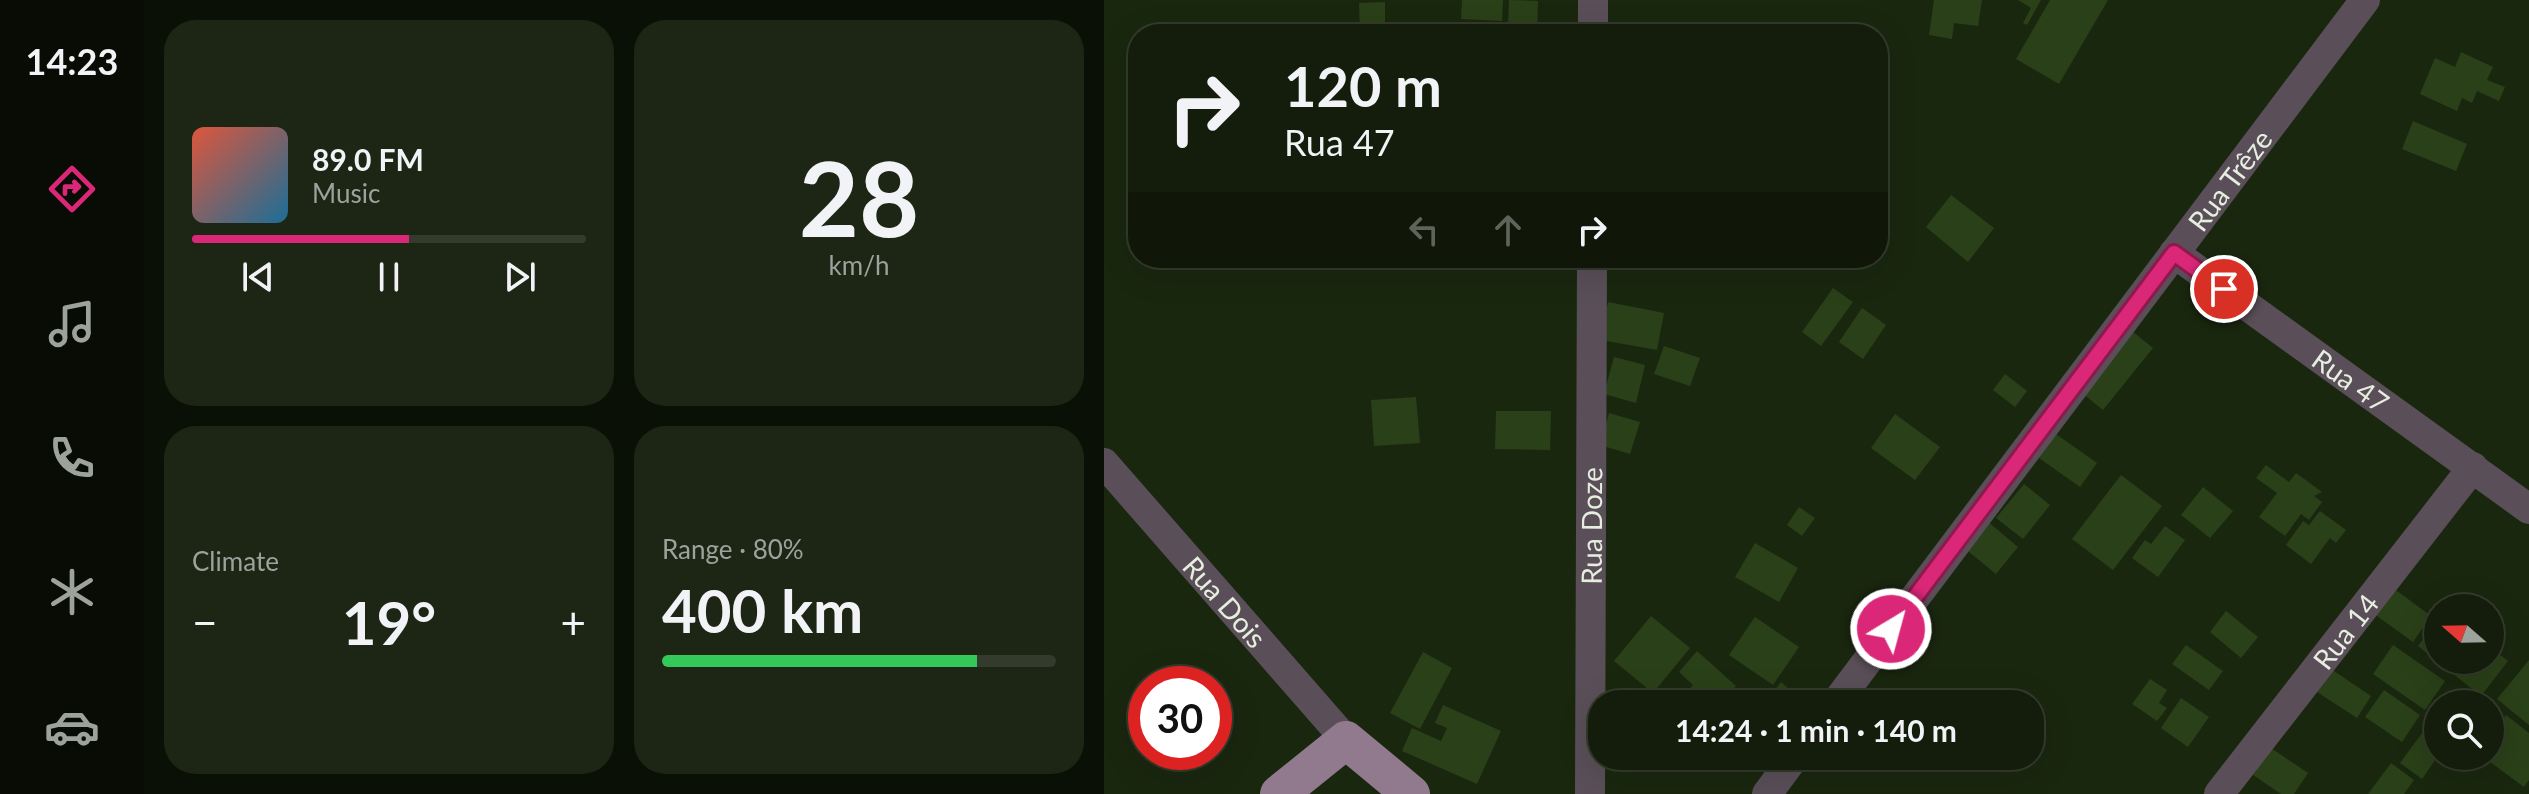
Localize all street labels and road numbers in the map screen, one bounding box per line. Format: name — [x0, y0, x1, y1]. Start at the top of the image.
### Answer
street label: Rua Trêze — [2181, 123, 2279, 237]
street label: Rua 47 — [2306, 342, 2396, 420]
street label: Rua Doze — [1574, 467, 1608, 585]
street label: Rua Dois — [1176, 549, 1274, 654]
street label: Rua 14 — [2306, 587, 2385, 676]

